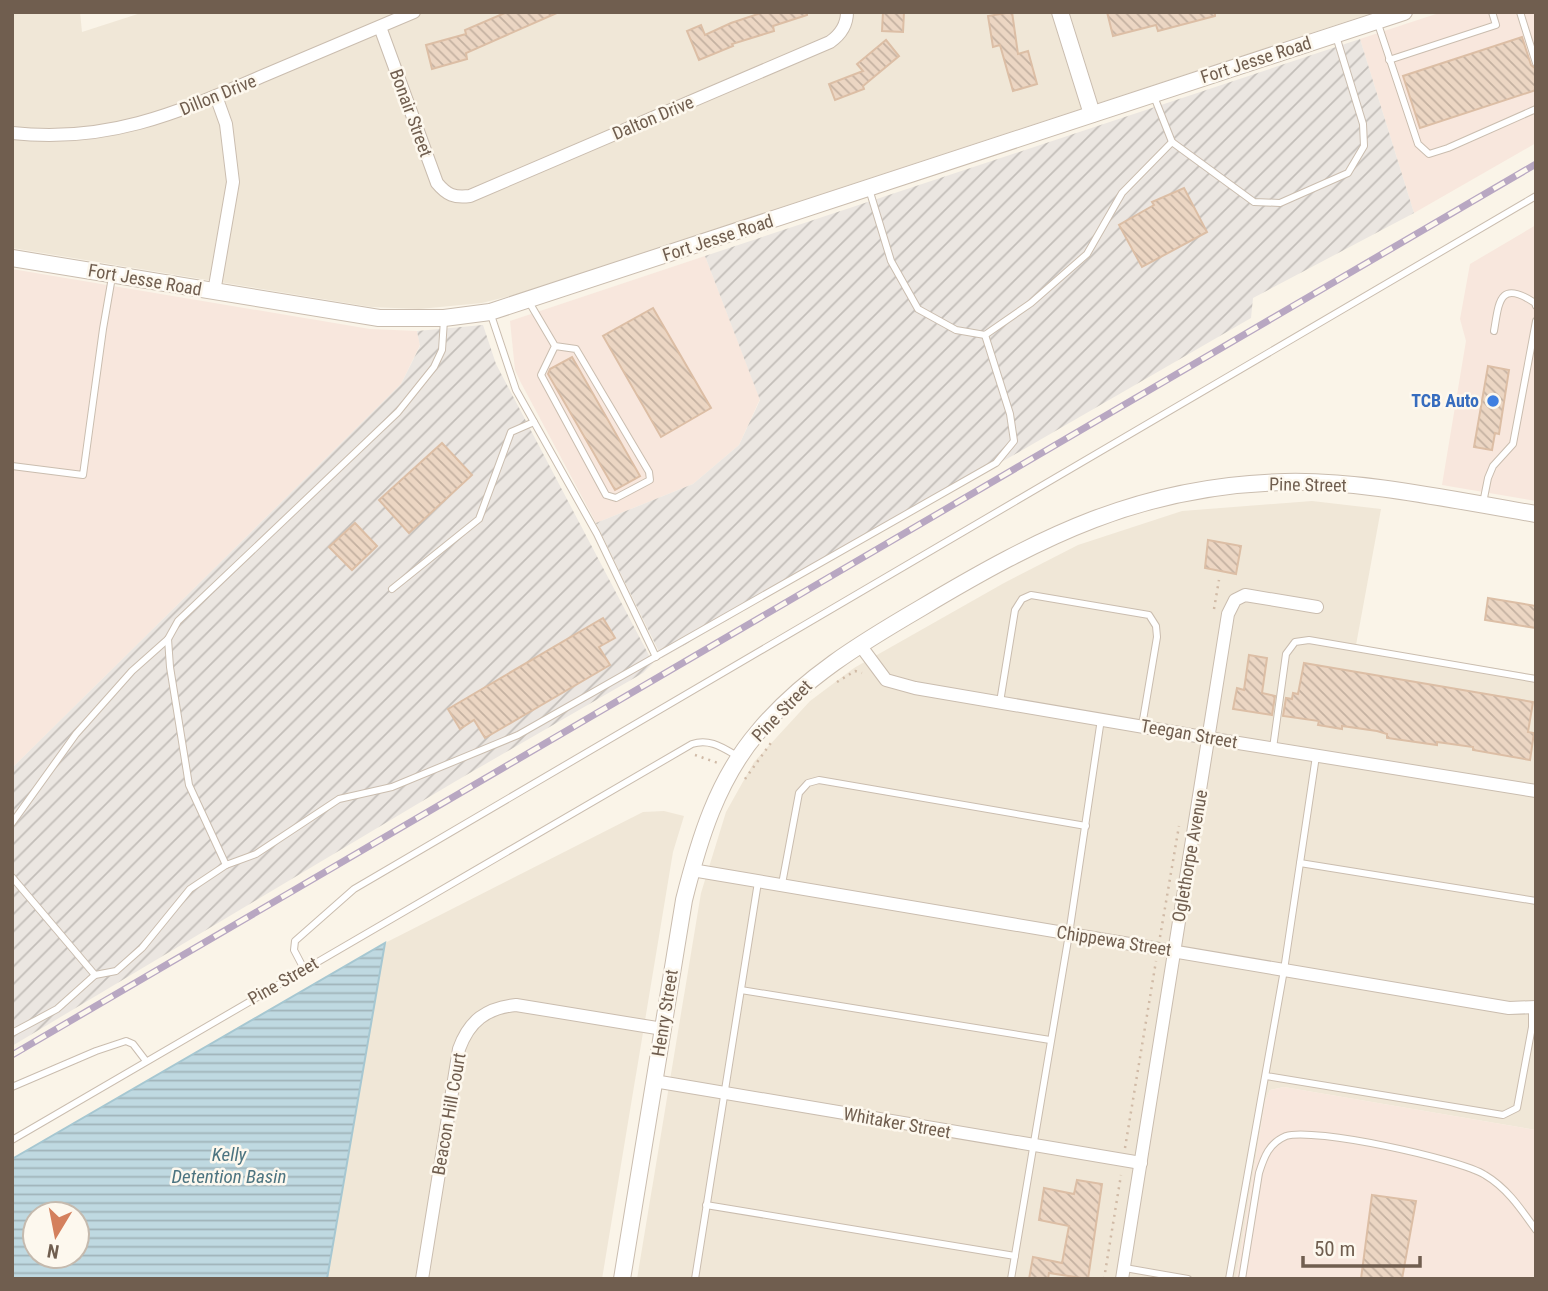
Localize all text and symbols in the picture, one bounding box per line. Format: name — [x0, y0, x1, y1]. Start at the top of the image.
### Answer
street label: Fort Jesse Road — [1198, 32, 1314, 87]
street label: Bonair Street — [386, 66, 437, 160]
street label: Dillon Drive — [177, 70, 259, 119]
street label: Dalton Drive — [609, 91, 696, 144]
street label: Fort Jesse Road — [660, 210, 776, 265]
street label: Fort Jesse Road — [87, 259, 204, 300]
place label: TCB Auto — [1411, 390, 1479, 411]
marker: TCB Auto — [1485, 393, 1501, 409]
street label: Pine Street — [1269, 473, 1347, 496]
street label: Pine Street — [747, 675, 816, 746]
street label: Teegan Street — [1139, 715, 1239, 752]
street label: Oglethorpe Avenue — [1168, 788, 1211, 924]
street label: Chippewa Street — [1055, 921, 1173, 960]
street label: Pine Street — [244, 952, 322, 1009]
street label: Henry Street — [647, 968, 682, 1058]
street label: Beacon Hill Court — [427, 1051, 470, 1177]
street label: Whitaker Street — [842, 1103, 952, 1142]
water label: Kelly Detention Basin — [172, 1143, 286, 1188]
north arrow — [21, 1200, 91, 1270]
scale bar — [1303, 1224, 1420, 1268]
text: 50 m — [1314, 1237, 1355, 1261]
text: N — [45, 1239, 61, 1264]

